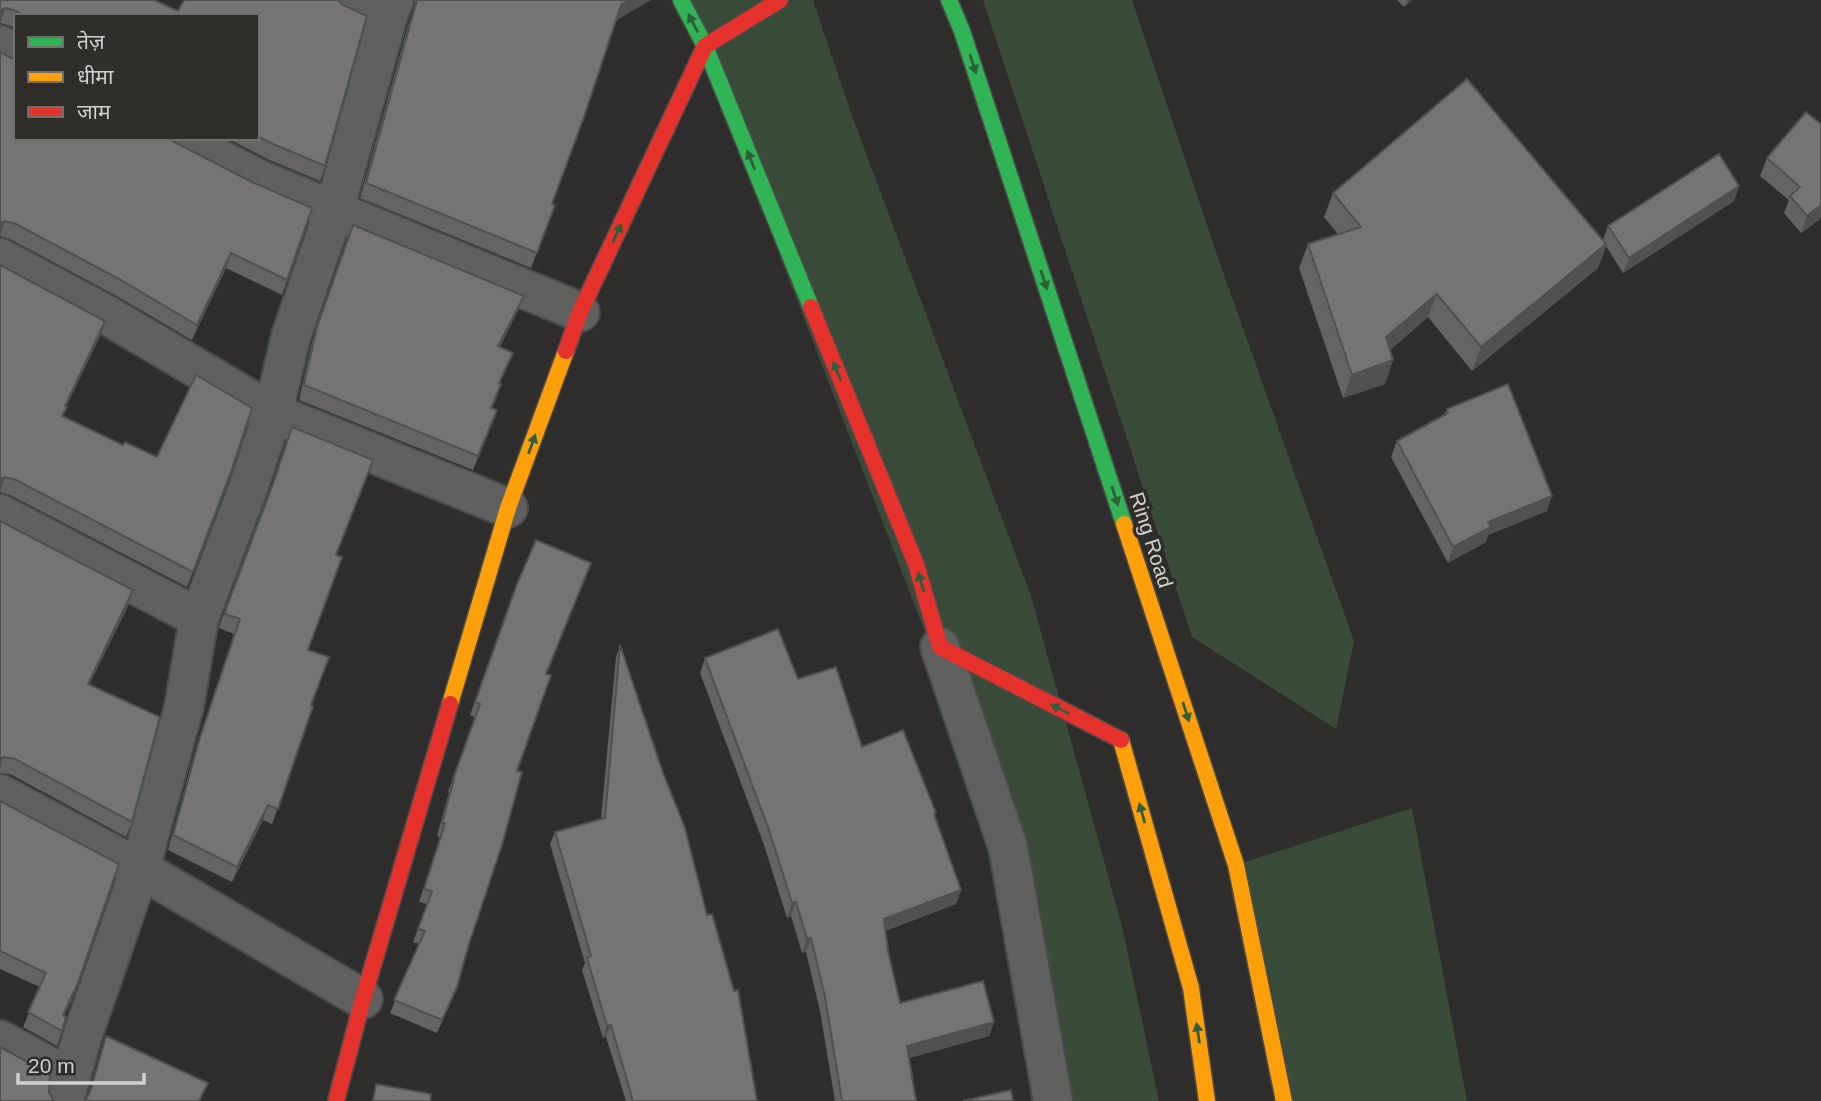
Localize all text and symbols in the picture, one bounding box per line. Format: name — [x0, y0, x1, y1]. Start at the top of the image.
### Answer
one-way arrow — [688, 13, 699, 33]
legend — [14, 14, 259, 140]
text: तेज़ — [77, 30, 105, 53]
one-way arrow — [968, 54, 979, 75]
text: धीमा — [77, 65, 114, 88]
text: जाम — [77, 100, 111, 123]
one-way arrow — [746, 149, 757, 170]
one-way arrow — [612, 223, 623, 243]
one-way arrow — [1039, 270, 1050, 291]
one-way arrow — [831, 360, 842, 381]
one-way arrow — [527, 433, 538, 454]
one-way arrow — [1110, 486, 1121, 507]
street label: Ring Road — [1125, 489, 1178, 591]
one-way arrow — [915, 571, 926, 593]
one-way arrow — [1181, 702, 1192, 723]
one-way arrow — [1050, 703, 1070, 715]
one-way arrow — [1136, 802, 1147, 824]
one-way arrow — [1192, 1022, 1203, 1044]
scale bar — [18, 1042, 144, 1086]
text: 20 m — [28, 1054, 75, 1077]

